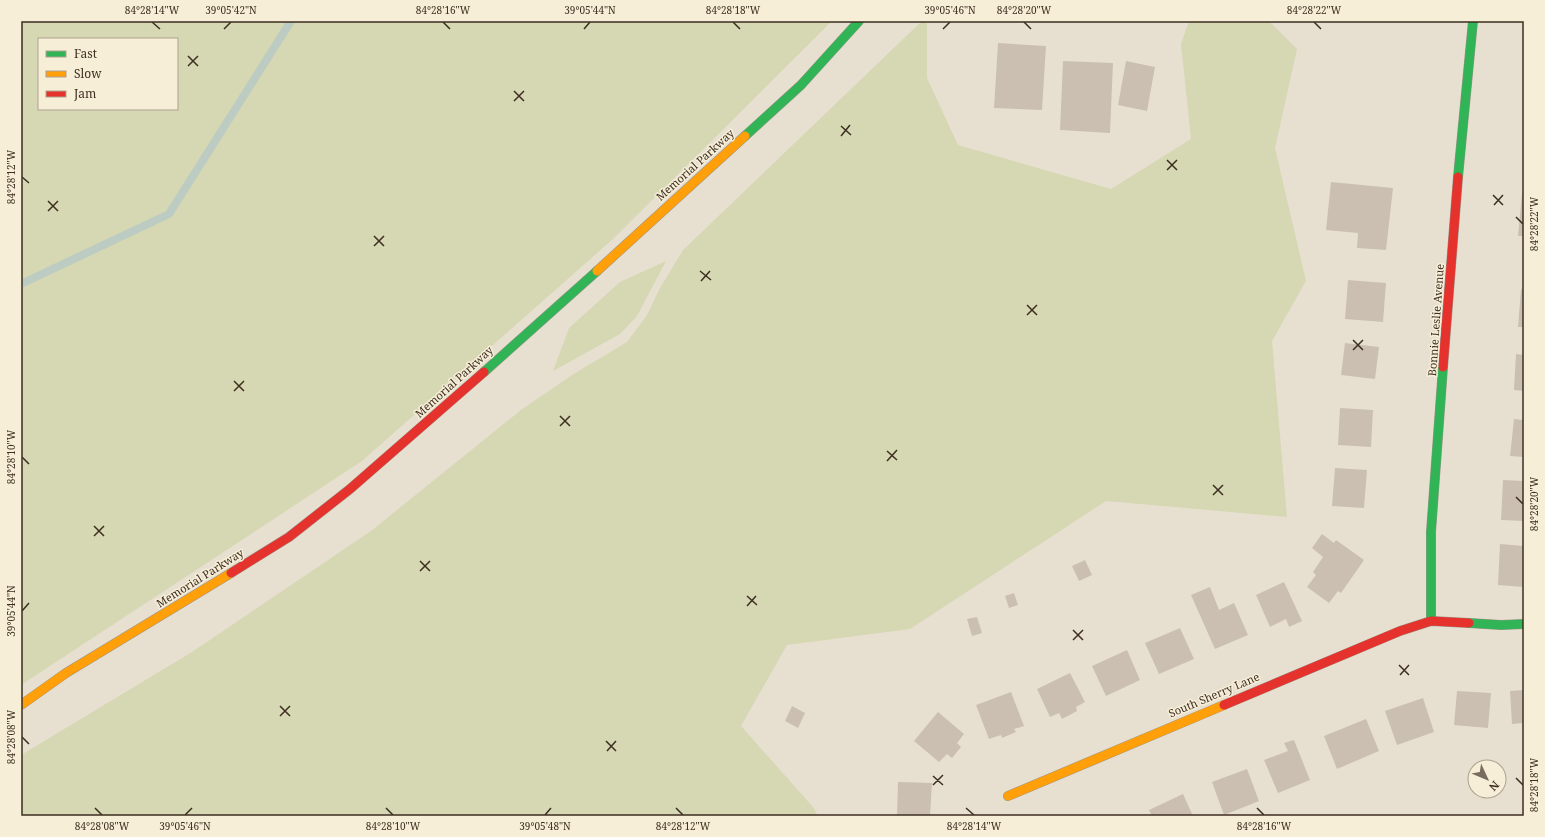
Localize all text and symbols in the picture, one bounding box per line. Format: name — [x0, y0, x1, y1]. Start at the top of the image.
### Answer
text: 84°28'14"W — [125, 3, 180, 17]
text: 39°05'42"N — [205, 3, 257, 17]
text: 84°28'16"W — [416, 3, 471, 17]
text: 39°05'44"N — [564, 3, 616, 17]
text: 84°28'18"W — [706, 3, 761, 17]
text: 39°05'46"N — [924, 3, 976, 17]
text: 84°28'20"W — [997, 3, 1052, 17]
text: 84°28'22"W — [1287, 3, 1342, 17]
legend — [38, 38, 178, 110]
text: Fast — [74, 45, 97, 62]
text: Slow — [74, 65, 102, 82]
text: Jam — [73, 85, 96, 102]
street label: Memorial Parkway — [652, 125, 738, 204]
text: 84°28'12"W — [4, 149, 18, 204]
text: 84°28'22"W — [1527, 196, 1541, 251]
street label: Bonnie Leslie Avenue — [1424, 263, 1447, 377]
street label: Memorial Parkway — [411, 342, 497, 421]
text: 84°28'10"W — [4, 429, 18, 484]
text: 84°28'20"W — [1527, 476, 1541, 531]
street label: Memorial Parkway — [153, 544, 247, 610]
text: 39°05'44"N — [4, 585, 18, 637]
street label: South Sherry Lane — [1166, 669, 1262, 720]
text: 84°28'08"W — [4, 709, 18, 764]
text: 84°28'18"W — [1527, 757, 1541, 812]
north arrow — [1467, 759, 1507, 799]
text: N — [1486, 778, 1503, 795]
text: 84°28'08"W — [75, 819, 130, 833]
text: 39°05'46"N — [159, 819, 211, 833]
text: 84°28'10"W — [366, 819, 421, 833]
text: 39°05'48"N — [519, 819, 571, 833]
text: 84°28'12"W — [656, 819, 711, 833]
text: 84°28'14"W — [947, 819, 1002, 833]
text: 84°28'16"W — [1237, 819, 1292, 833]

